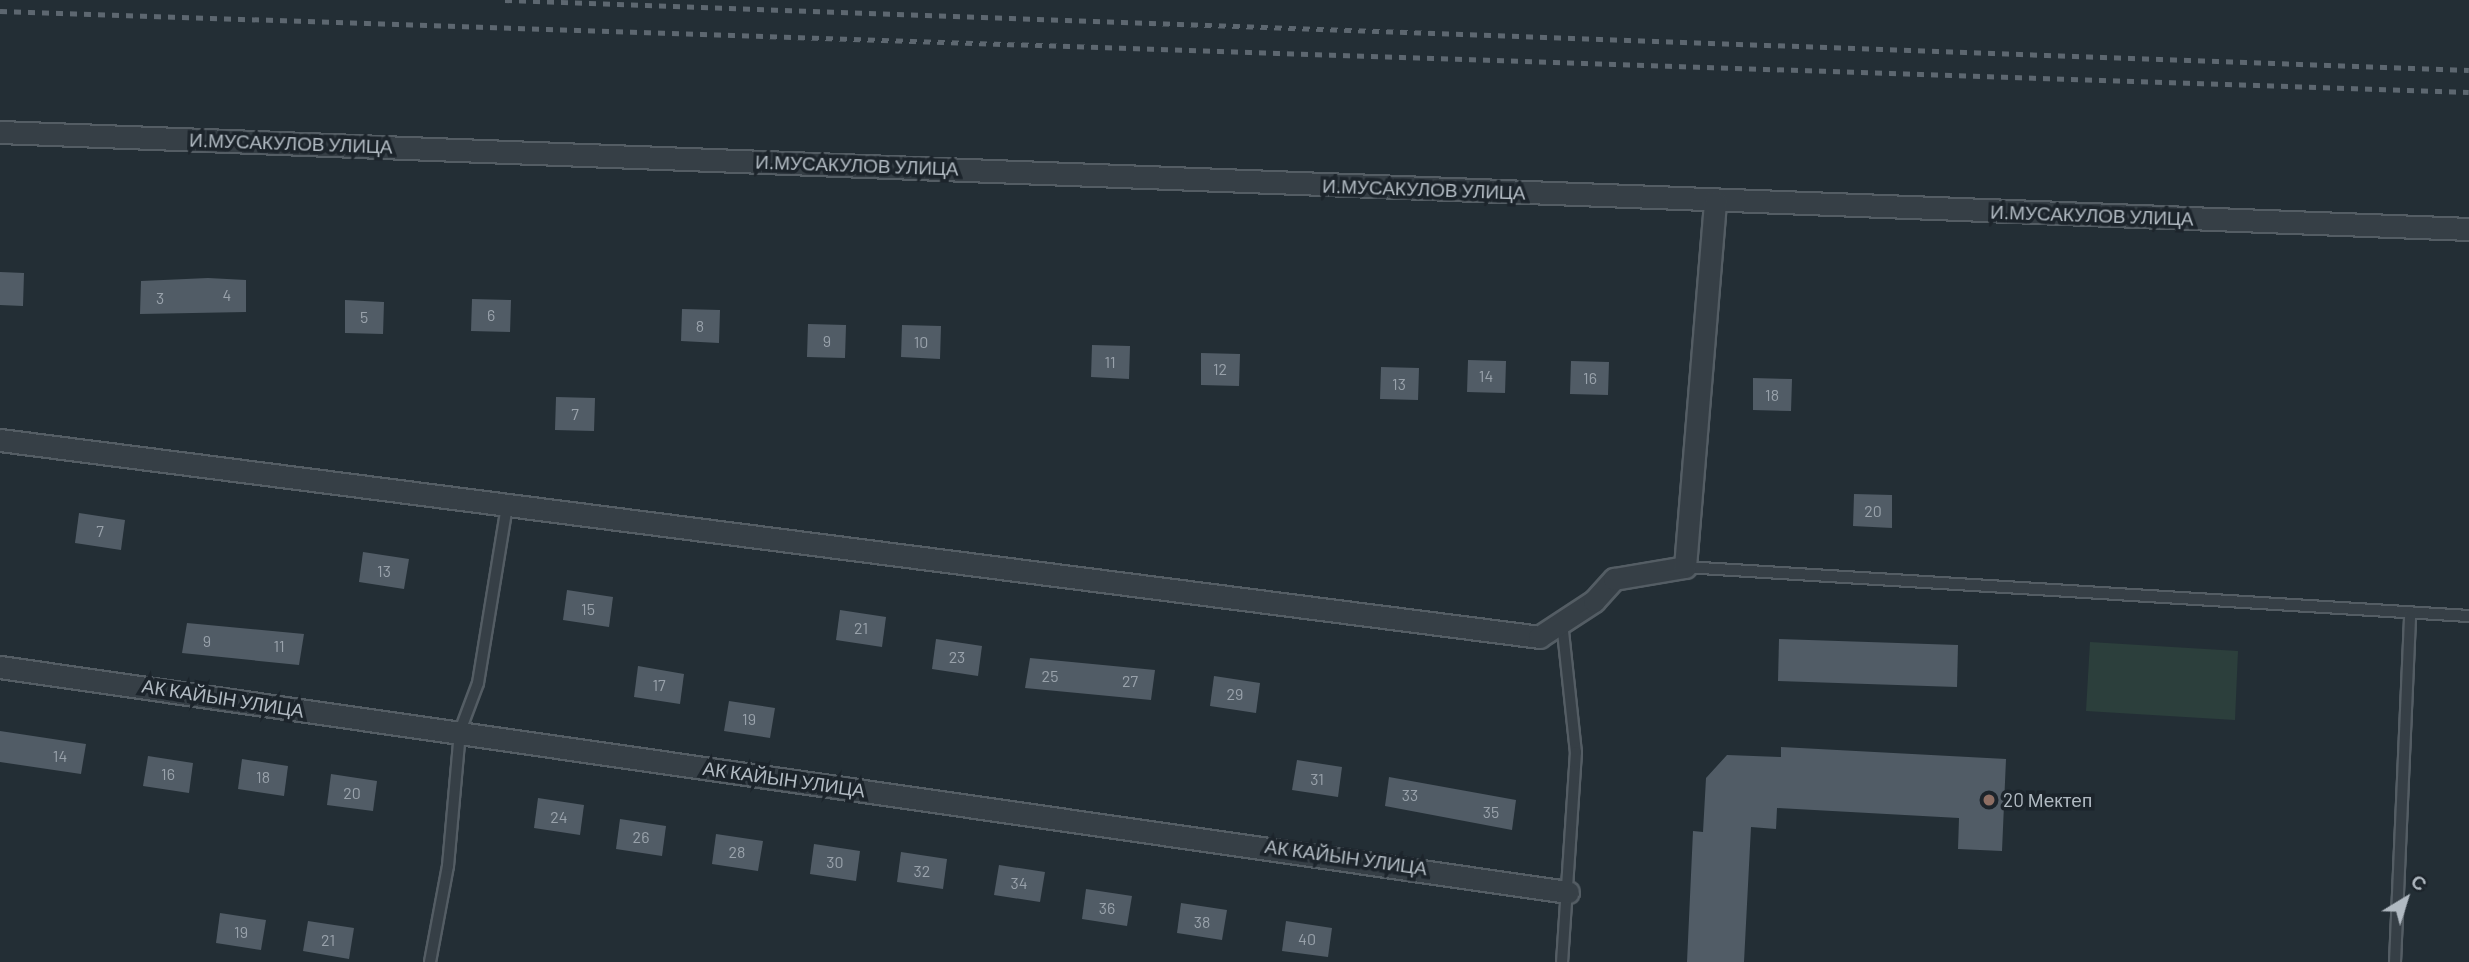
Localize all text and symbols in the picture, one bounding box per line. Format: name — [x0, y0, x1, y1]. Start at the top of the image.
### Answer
street label: И.МУСАКУЛОВ УЛИЦА — [189, 128, 393, 158]
street label: И.МУСАКУЛОВ УЛИЦА — [755, 150, 959, 180]
street label: И.МУСАКУЛОВ УЛИЦА — [1322, 174, 1526, 204]
street label: И.МУСАКУЛОВ УЛИЦА — [1990, 200, 2194, 230]
house number: 4 — [223, 285, 231, 305]
house number: 3 — [156, 288, 164, 308]
house number: 6 — [487, 305, 495, 325]
house number: 5 — [360, 307, 368, 327]
house number: 8 — [696, 316, 704, 336]
house number: 9 — [823, 331, 831, 351]
house number: 10 — [914, 332, 928, 352]
house number: 11 — [1104, 352, 1116, 372]
house number: 12 — [1213, 359, 1227, 379]
house number: 14 — [1479, 366, 1493, 386]
house number: 16 — [1583, 368, 1597, 388]
house number: 13 — [1392, 374, 1406, 394]
house number: 18 — [1765, 385, 1779, 405]
house number: 7 — [571, 404, 579, 424]
house number: 20 — [1864, 501, 1882, 521]
house number: 7 — [96, 521, 104, 541]
house number: 13 — [377, 561, 391, 581]
house number: 15 — [581, 599, 595, 619]
house number: 21 — [854, 618, 868, 638]
house number: 9 — [203, 631, 211, 651]
house number: 11 — [273, 636, 285, 656]
house number: 23 — [949, 647, 965, 667]
house number: 25 — [1042, 666, 1058, 686]
house number: 27 — [1122, 671, 1138, 691]
street label: АК КАЙЫН УЛИЦА — [140, 674, 306, 722]
house number: 17 — [652, 675, 666, 695]
house number: 29 — [1227, 684, 1243, 704]
house number: 19 — [742, 709, 756, 729]
house number: 14 — [53, 746, 67, 766]
street label: АК КАЙЫН УЛИЦА — [701, 756, 867, 802]
house number: 16 — [161, 764, 175, 784]
house number: 18 — [256, 767, 270, 787]
house number: 31 — [1310, 769, 1324, 789]
house number: 20 — [343, 783, 361, 803]
house number: 33 — [1402, 785, 1418, 805]
place label: 20 Мектеп — [2003, 789, 2092, 811]
marker: 20 Мектеп — [1981, 792, 1997, 808]
house number: 35 — [1483, 802, 1499, 822]
house number: 24 — [550, 807, 568, 827]
house number: 26 — [633, 827, 649, 847]
street label: АК КАЙЫН УЛИЦА — [1263, 834, 1429, 880]
house number: 28 — [729, 842, 745, 862]
house number: 30 — [826, 852, 844, 872]
house number: 32 — [914, 861, 930, 881]
north arrow — [2371, 864, 2441, 934]
text: С — [2407, 869, 2432, 895]
house number: 34 — [1010, 873, 1028, 893]
house number: 36 — [1099, 898, 1115, 918]
house number: 38 — [1194, 912, 1210, 932]
house number: 19 — [234, 922, 248, 942]
house number: 40 — [1298, 929, 1316, 949]
house number: 21 — [321, 930, 335, 950]

